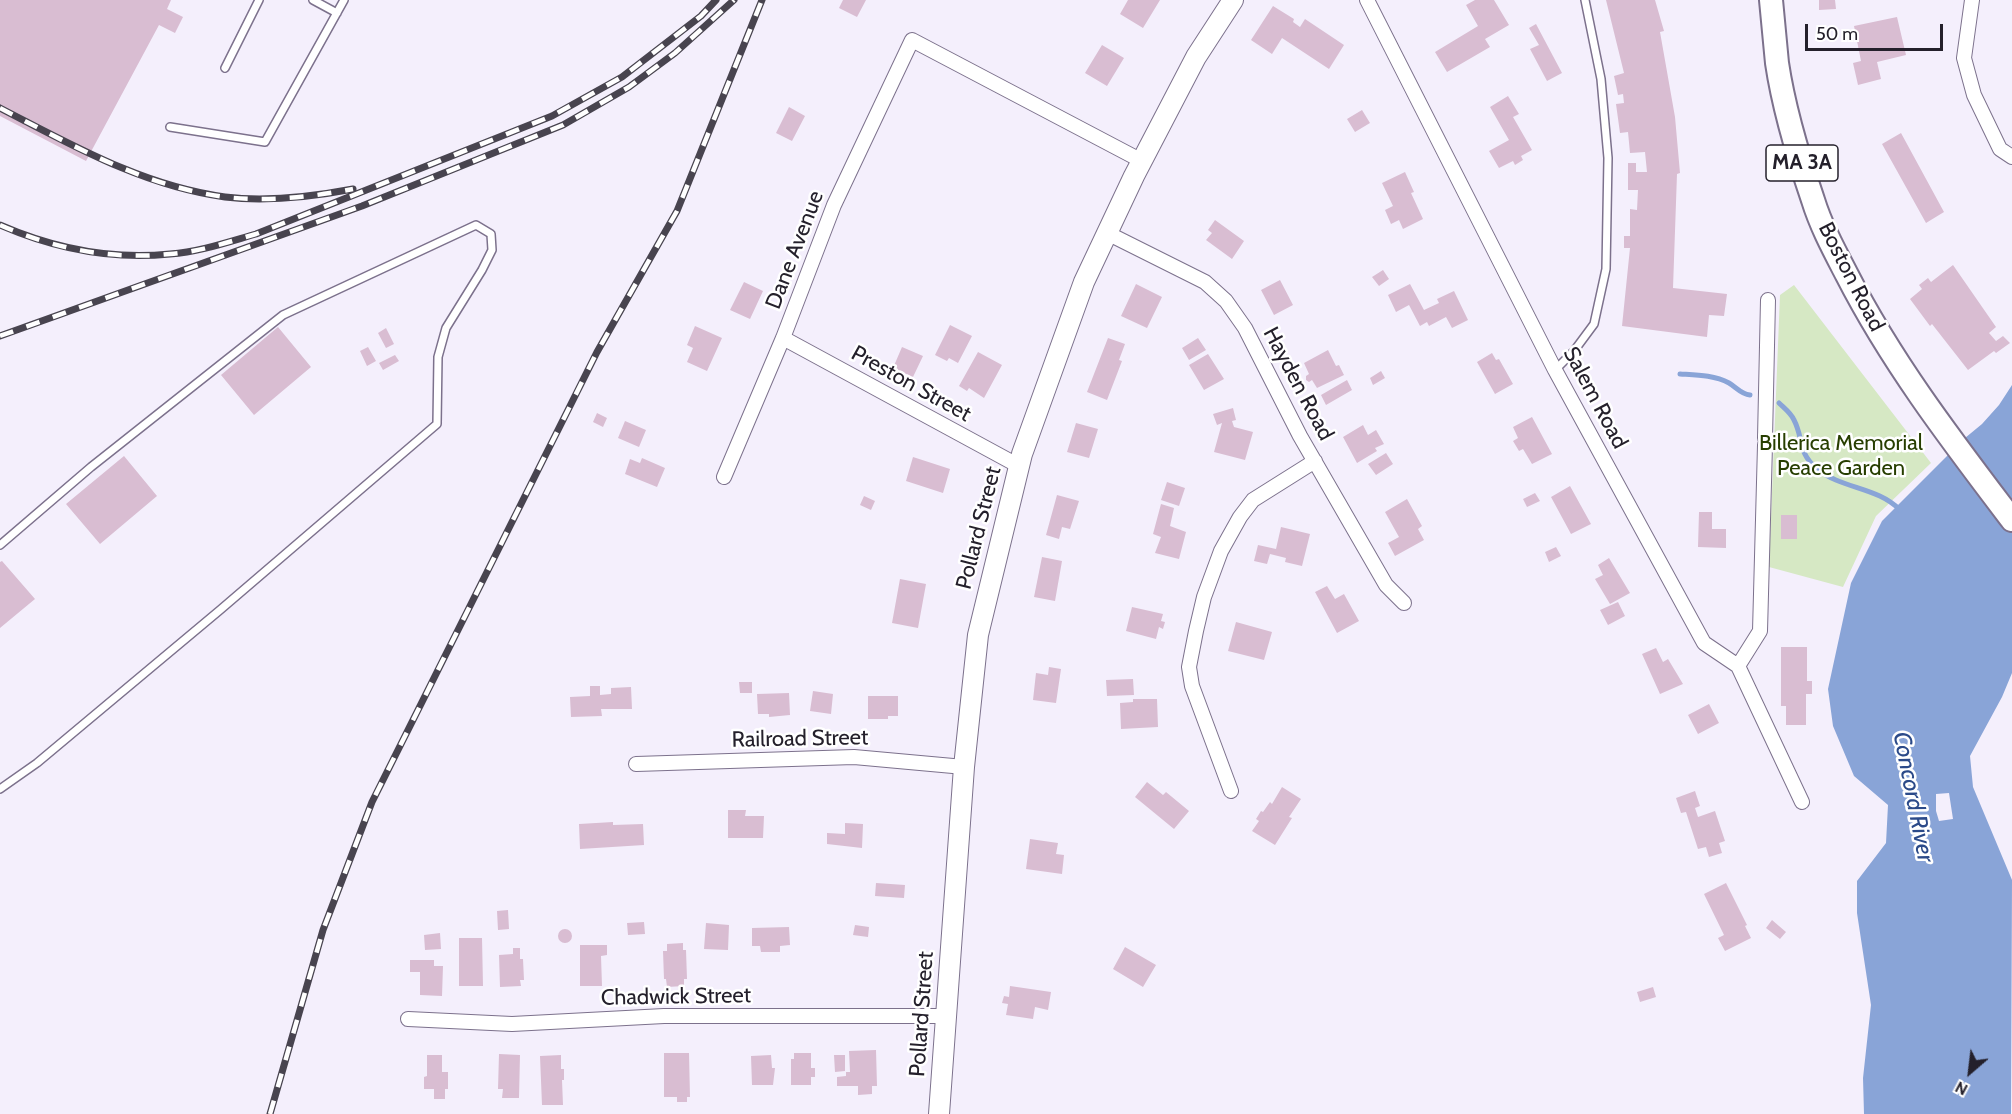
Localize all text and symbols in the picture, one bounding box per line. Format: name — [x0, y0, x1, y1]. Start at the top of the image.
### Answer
scale bar — [1808, 12, 1946, 50]
text: 50 m — [1816, 23, 1858, 45]
road number: MA 3A — [1766, 145, 1838, 181]
street label: Dane Avenue — [760, 187, 830, 313]
street label: Boston Road — [1812, 218, 1890, 336]
street label: Hayden Road — [1257, 323, 1339, 445]
street label: Preston Street — [847, 340, 975, 428]
street label: Salem Road — [1557, 342, 1633, 454]
park label: Billerica Memorial Peace Garden — [1759, 431, 1923, 482]
street label: Pollard Street — [951, 464, 1007, 592]
street label: Railroad Street — [731, 725, 869, 753]
water label: Concord River — [1886, 729, 1940, 865]
street label: Pollard Street — [904, 950, 940, 1078]
street label: Chadwick Street — [601, 982, 751, 1012]
north arrow — [1940, 1042, 2000, 1102]
text: N — [1952, 1077, 1971, 1099]

